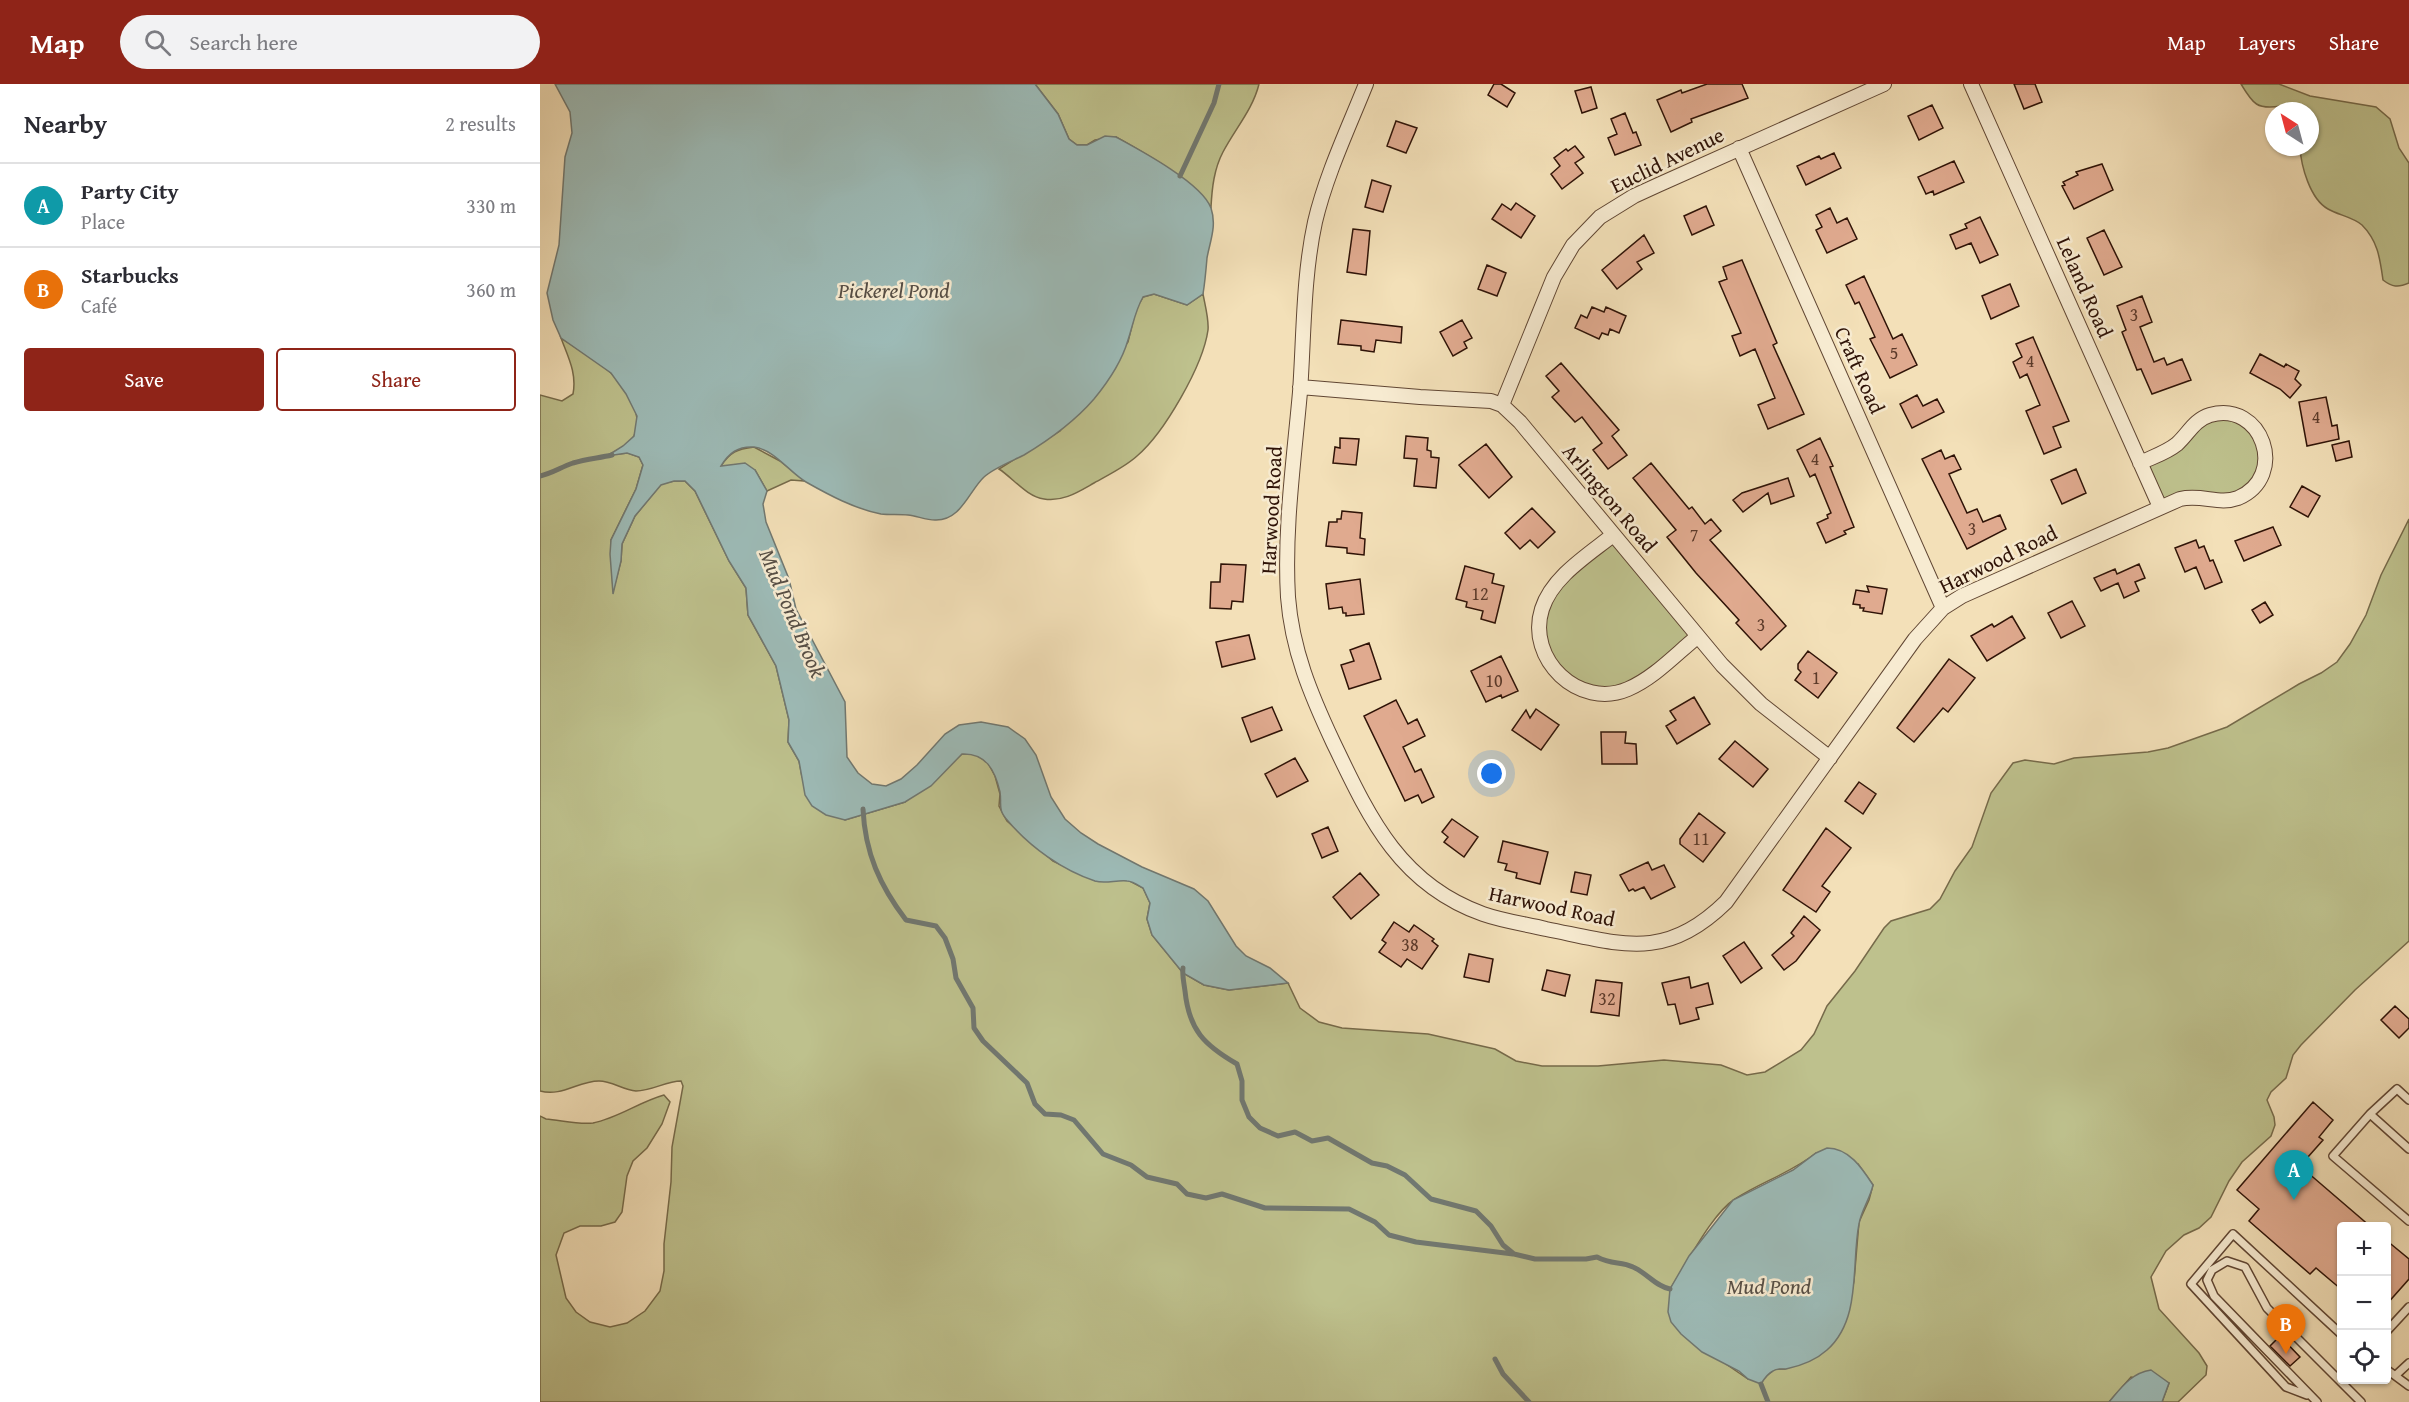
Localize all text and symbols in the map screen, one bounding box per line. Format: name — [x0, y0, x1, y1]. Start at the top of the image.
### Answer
search box — [120, 15, 540, 69]
text: Map — [30, 22, 84, 63]
icon: search — [141, 26, 174, 59]
text: Search here — [189, 26, 298, 58]
text: Map — [2167, 27, 2206, 58]
text: Layers — [2239, 27, 2296, 58]
text: Share — [2329, 27, 2379, 58]
north arrow — [2265, 102, 2319, 156]
text: Nearby — [24, 104, 107, 143]
text: 2 results — [445, 109, 516, 138]
street label: Euclid Avenue — [1605, 119, 1729, 201]
text: Party City — [81, 175, 179, 207]
text: A — [37, 191, 50, 220]
text: 330 m — [466, 191, 516, 220]
text: Place — [81, 207, 125, 236]
street label: Leland Road — [2049, 232, 2121, 343]
text: Starbucks — [81, 259, 179, 291]
water label: Pickerel Pond — [837, 274, 950, 306]
text: B — [37, 275, 50, 304]
text: 360 m — [466, 275, 516, 304]
text: Café — [81, 291, 117, 320]
house number: 3 — [2130, 301, 2138, 328]
street label: Craft Road — [1827, 321, 1893, 419]
house number: 5 — [1890, 339, 1898, 366]
house number: 4 — [2026, 347, 2034, 374]
button: Save — [24, 348, 264, 411]
button: Share — [276, 348, 516, 411]
house number: 4 — [2312, 403, 2320, 430]
street label: Arlington Road — [1555, 437, 1665, 560]
street label: Harwood Road — [1252, 444, 1290, 575]
house number: 4 — [1811, 445, 1819, 472]
house number: 3 — [1968, 515, 1976, 542]
street label: Harwood Road — [1934, 517, 2063, 601]
house number: 7 — [1690, 521, 1698, 548]
water label: Mud Pond Brook — [751, 544, 835, 683]
house number: 12 — [1471, 580, 1489, 607]
house number: 3 — [1757, 611, 1765, 638]
house number: 1 — [1812, 664, 1820, 691]
house number: 10 — [1485, 667, 1503, 694]
your location — [1477, 759, 1506, 788]
house number: 11 — [1692, 825, 1710, 852]
street label: Harwood Road — [1486, 877, 1619, 935]
house number: 38 — [1401, 931, 1419, 958]
house number: 32 — [1598, 985, 1616, 1012]
pin: A — [2274, 1150, 2314, 1200]
map controls — [2337, 1222, 2391, 1384]
button: + — [2337, 1222, 2391, 1276]
water label: Mud Pond — [1727, 1270, 1812, 1302]
button: − — [2337, 1276, 2391, 1330]
pin: B — [2266, 1304, 2306, 1354]
button: locate — [2337, 1330, 2391, 1384]

